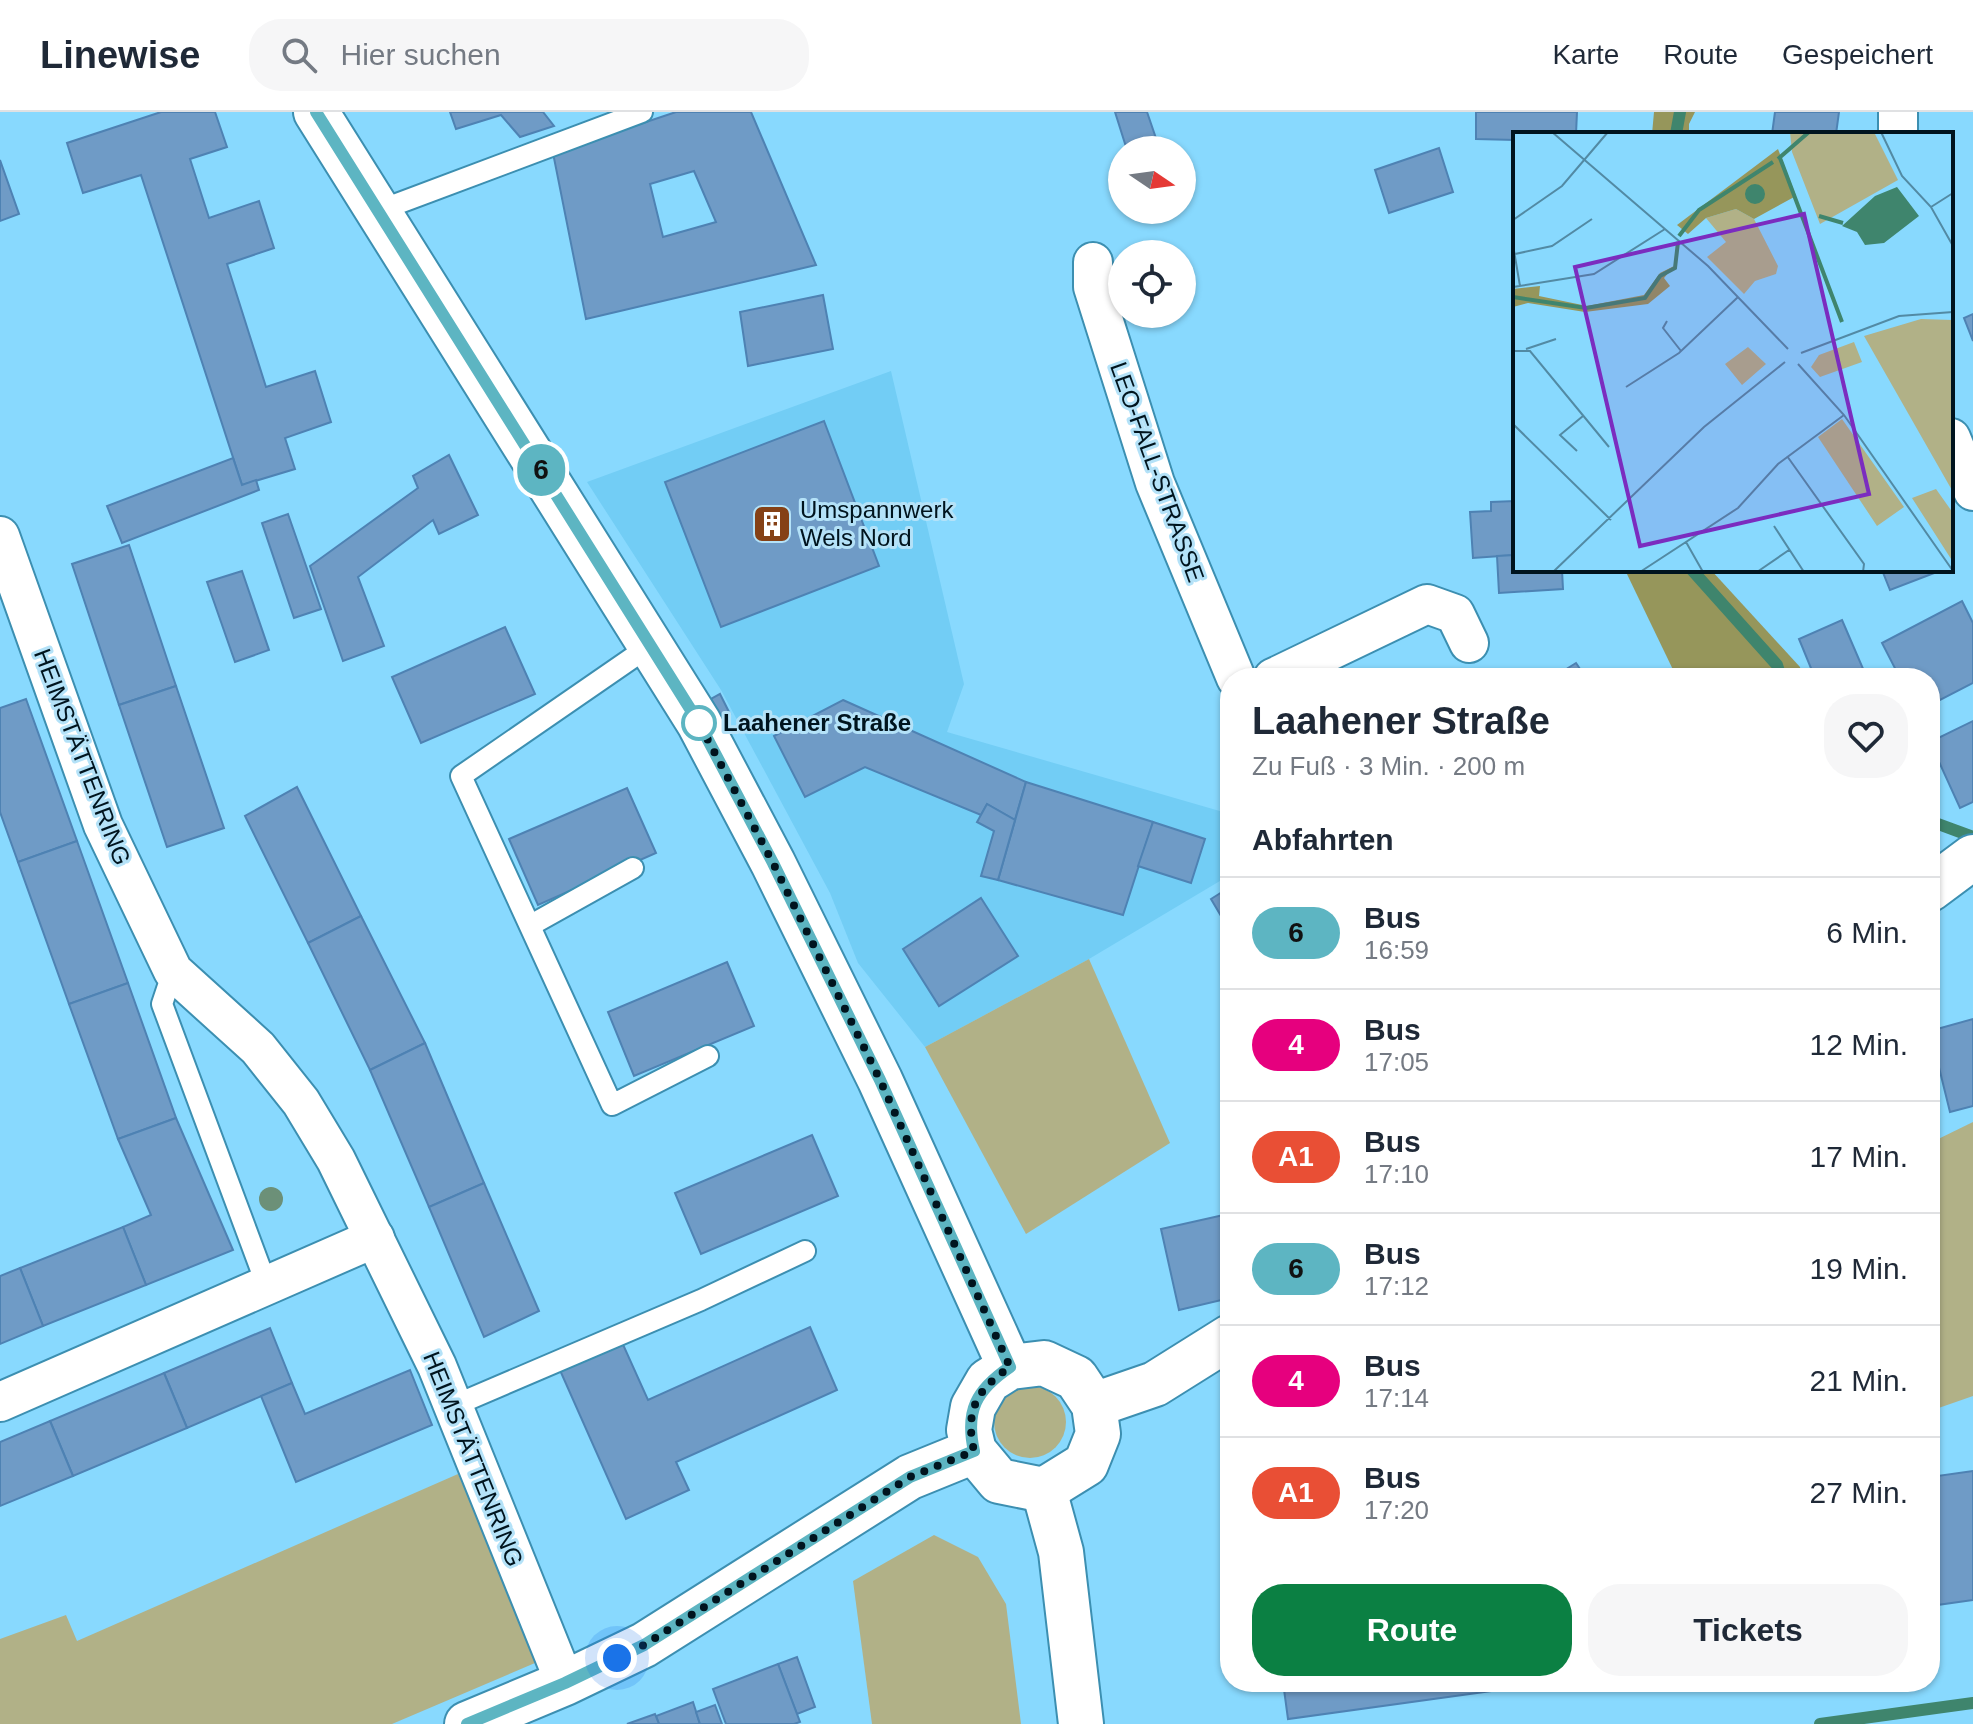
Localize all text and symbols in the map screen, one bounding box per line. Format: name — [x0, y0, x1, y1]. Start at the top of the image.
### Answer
search box — [249, 19, 809, 91]
icon: search — [277, 33, 321, 77]
text: Linewise — [40, 34, 201, 76]
text: Hier suchen — [341, 38, 501, 71]
text: Karte — [1552, 39, 1619, 70]
text: Route — [1663, 39, 1738, 70]
text: Gespeichert — [1782, 39, 1933, 70]
inset map — [1513, 132, 1953, 572]
north arrow — [1108, 136, 1196, 224]
map controls — [1108, 136, 1196, 328]
button: locate — [1108, 240, 1196, 328]
street label: LEO-FALL-STRASSE — [1105, 358, 1210, 585]
line badge: 6 — [515, 444, 567, 496]
text: 6 — [533, 454, 549, 485]
place label: Umspannwerk Wels Nord — [800, 496, 954, 551]
building icon: Umspannwerk Wels Nord — [751, 503, 793, 545]
street label: HEIMSTÄTTENRING — [29, 645, 136, 869]
button: heart — [1824, 694, 1908, 778]
text: Laahener Straße — [1252, 700, 1550, 742]
marker: Laahener Straße — [682, 706, 716, 740]
place label: Laahener Straße — [723, 709, 911, 736]
text: Zu Fuß · 3 Min. · 200 m — [1252, 751, 1525, 781]
text: Abfahrten — [1252, 823, 1394, 856]
text: Bus — [1364, 901, 1421, 934]
text: 6 Min. — [1826, 916, 1908, 949]
text: 6 — [1288, 917, 1304, 948]
text: 16:59 — [1364, 935, 1429, 965]
text: Bus — [1364, 1013, 1421, 1046]
text: 12 Min. — [1810, 1028, 1908, 1061]
text: 4 — [1288, 1029, 1304, 1060]
text: 17:05 — [1364, 1047, 1429, 1077]
text: Bus — [1364, 1125, 1421, 1158]
text: 17 Min. — [1810, 1140, 1908, 1173]
text: A1 — [1278, 1141, 1314, 1172]
text: 17:10 — [1364, 1159, 1429, 1189]
text: Bus — [1364, 1237, 1421, 1270]
text: 19 Min. — [1810, 1252, 1908, 1285]
text: 6 — [1288, 1253, 1304, 1284]
text: 17:12 — [1364, 1271, 1429, 1301]
street label: HEIMSTÄTTENRING — [418, 1347, 529, 1570]
text: Bus — [1364, 1349, 1421, 1382]
text: 21 Min. — [1810, 1364, 1908, 1397]
text: 4 — [1288, 1365, 1304, 1396]
text: 17:14 — [1364, 1383, 1429, 1413]
text: Bus — [1364, 1461, 1421, 1494]
text: 27 Min. — [1810, 1476, 1908, 1509]
text: A1 — [1278, 1477, 1314, 1508]
text: 17:20 — [1364, 1495, 1429, 1525]
button: Route — [1252, 1584, 1572, 1676]
button: Tickets — [1588, 1584, 1908, 1676]
your location — [597, 1638, 637, 1678]

